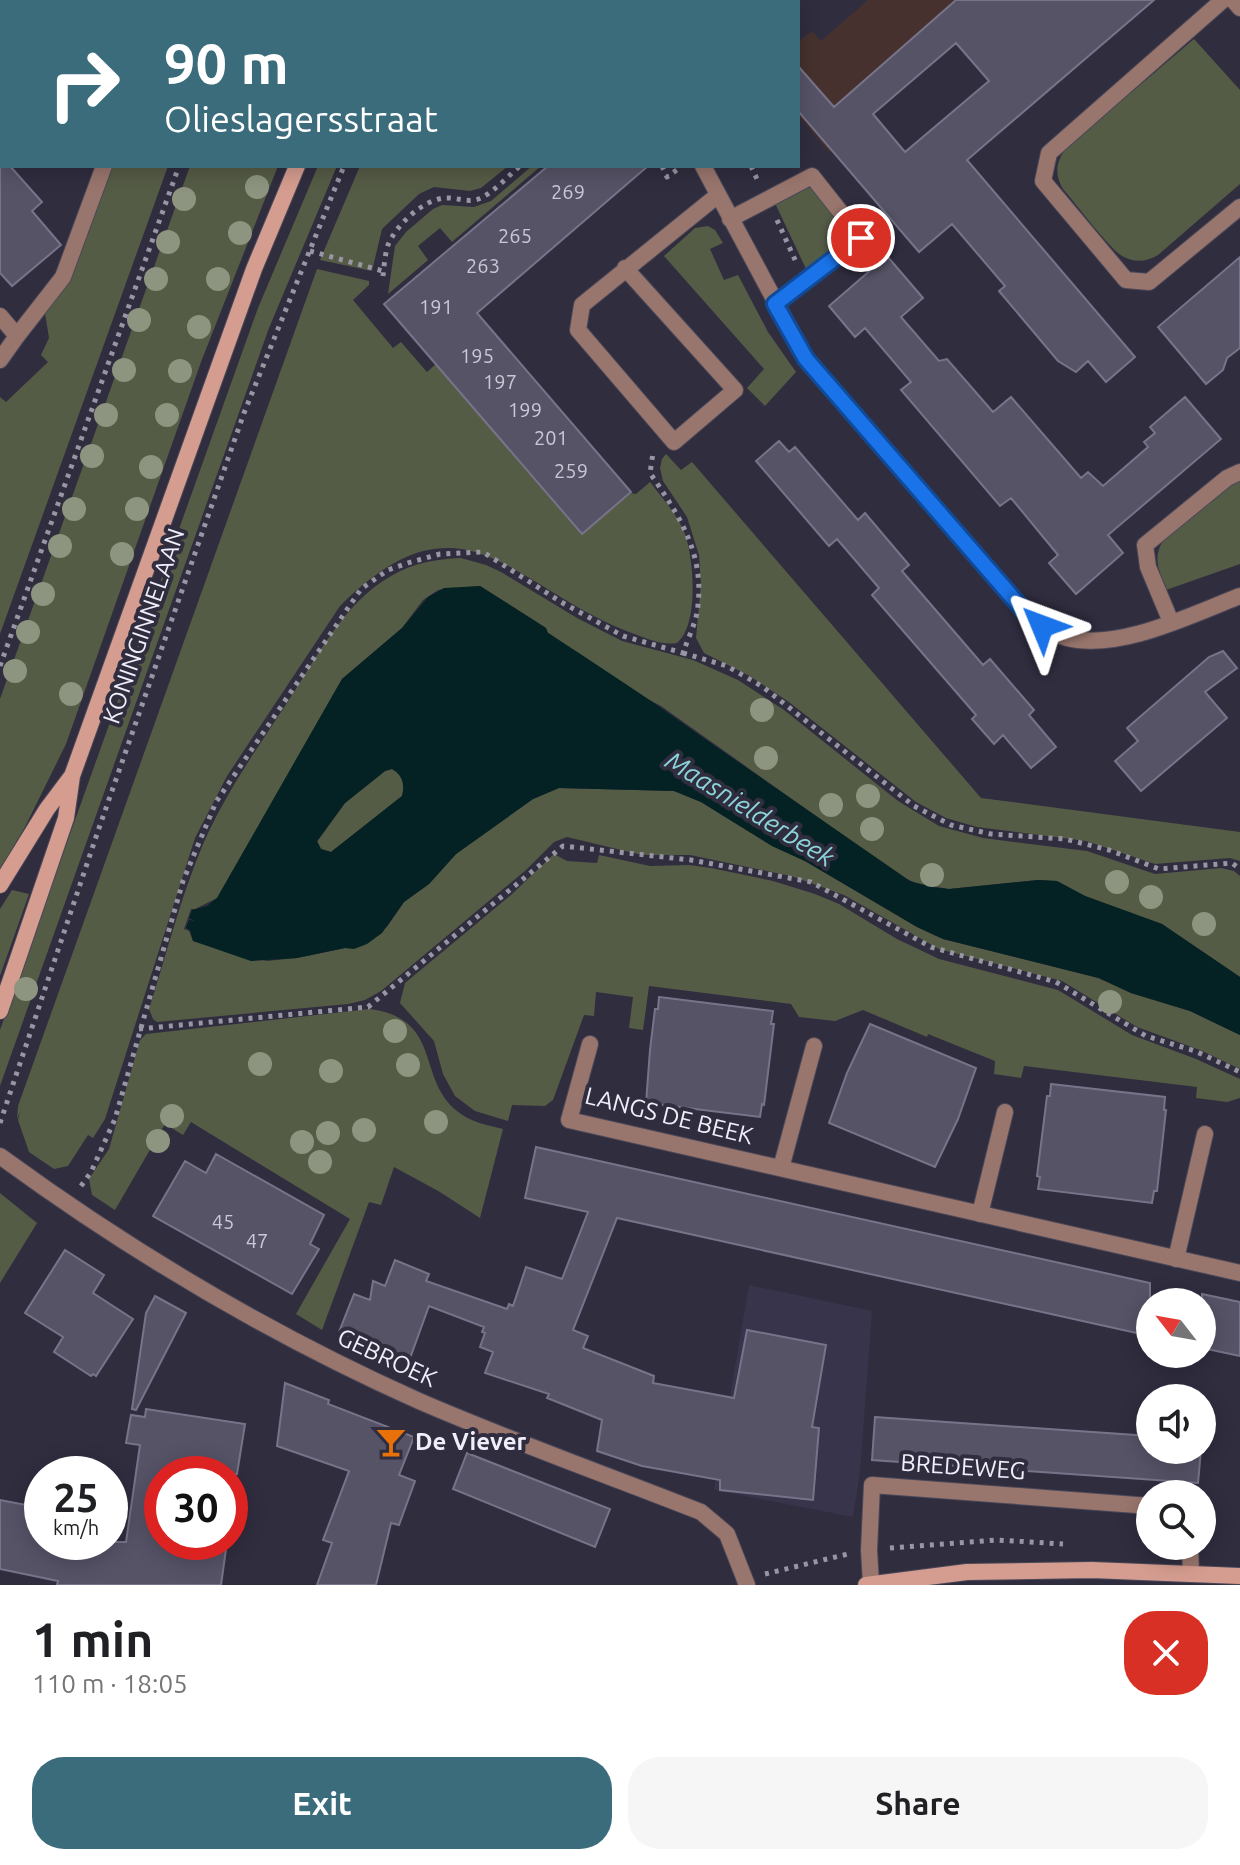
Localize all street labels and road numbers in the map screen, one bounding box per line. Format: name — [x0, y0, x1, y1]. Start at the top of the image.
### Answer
street label: KONINGINNELAAN — [97, 525, 190, 727]
street label: LANGS DE BEEK — [582, 1082, 756, 1150]
street label: GEBROEK — [333, 1323, 441, 1392]
street label: BREDEWEG — [900, 1449, 1026, 1484]

